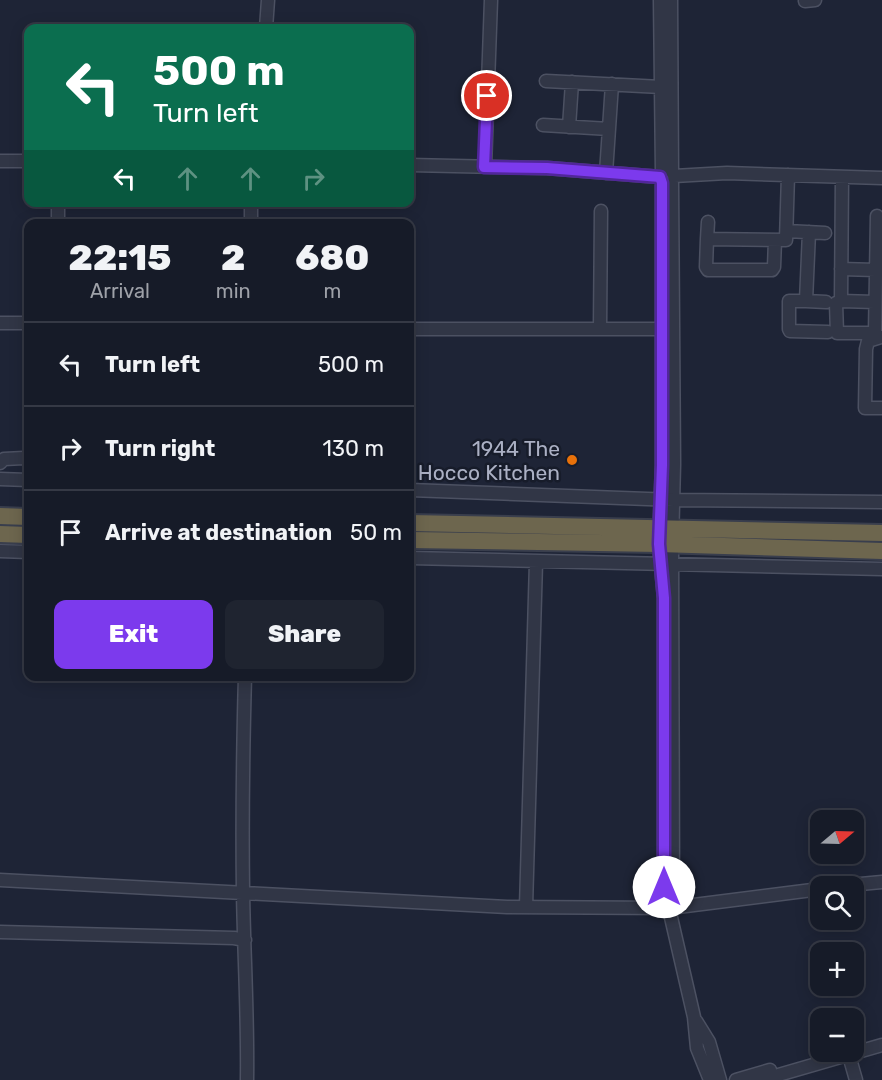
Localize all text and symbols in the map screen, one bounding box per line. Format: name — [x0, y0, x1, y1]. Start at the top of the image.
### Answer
text: 500 m — [153, 46, 285, 96]
icon: left — [54, 48, 132, 126]
pin — [461, 70, 512, 121]
icon: arrive — [470, 79, 503, 112]
text: Turn left — [153, 97, 258, 129]
icon: left — [108, 162, 141, 195]
icon: ahead — [171, 162, 204, 195]
icon: ahead — [234, 162, 267, 195]
icon: right — [297, 162, 330, 195]
text: 22:15 — [69, 236, 171, 279]
text: 2 — [221, 236, 245, 279]
text: 680 — [295, 236, 369, 279]
text: Arrival — [90, 279, 150, 303]
text: min — [216, 279, 251, 303]
text: m — [323, 279, 341, 303]
icon: left — [54, 348, 87, 381]
text: Turn left — [105, 351, 200, 378]
text: 500 m — [318, 351, 384, 378]
icon: right — [54, 432, 87, 465]
text: Turn right — [105, 435, 215, 462]
text: 130 m — [322, 435, 384, 462]
place label: 1944 The Hocco Kitchen — [418, 436, 560, 485]
marker: 1944 The Hocco Kitchen — [565, 453, 579, 467]
icon: arrive — [54, 516, 87, 549]
text: Arrive at destination — [105, 519, 332, 546]
text: 50 m — [350, 519, 402, 546]
button: Exit — [54, 600, 213, 669]
button: Share — [225, 600, 384, 669]
north arrow — [810, 810, 864, 864]
map controls — [810, 810, 864, 1062]
position arrow — [632, 855, 696, 919]
button: search — [810, 876, 864, 930]
button: + — [810, 942, 864, 996]
button: − — [810, 1008, 864, 1062]

